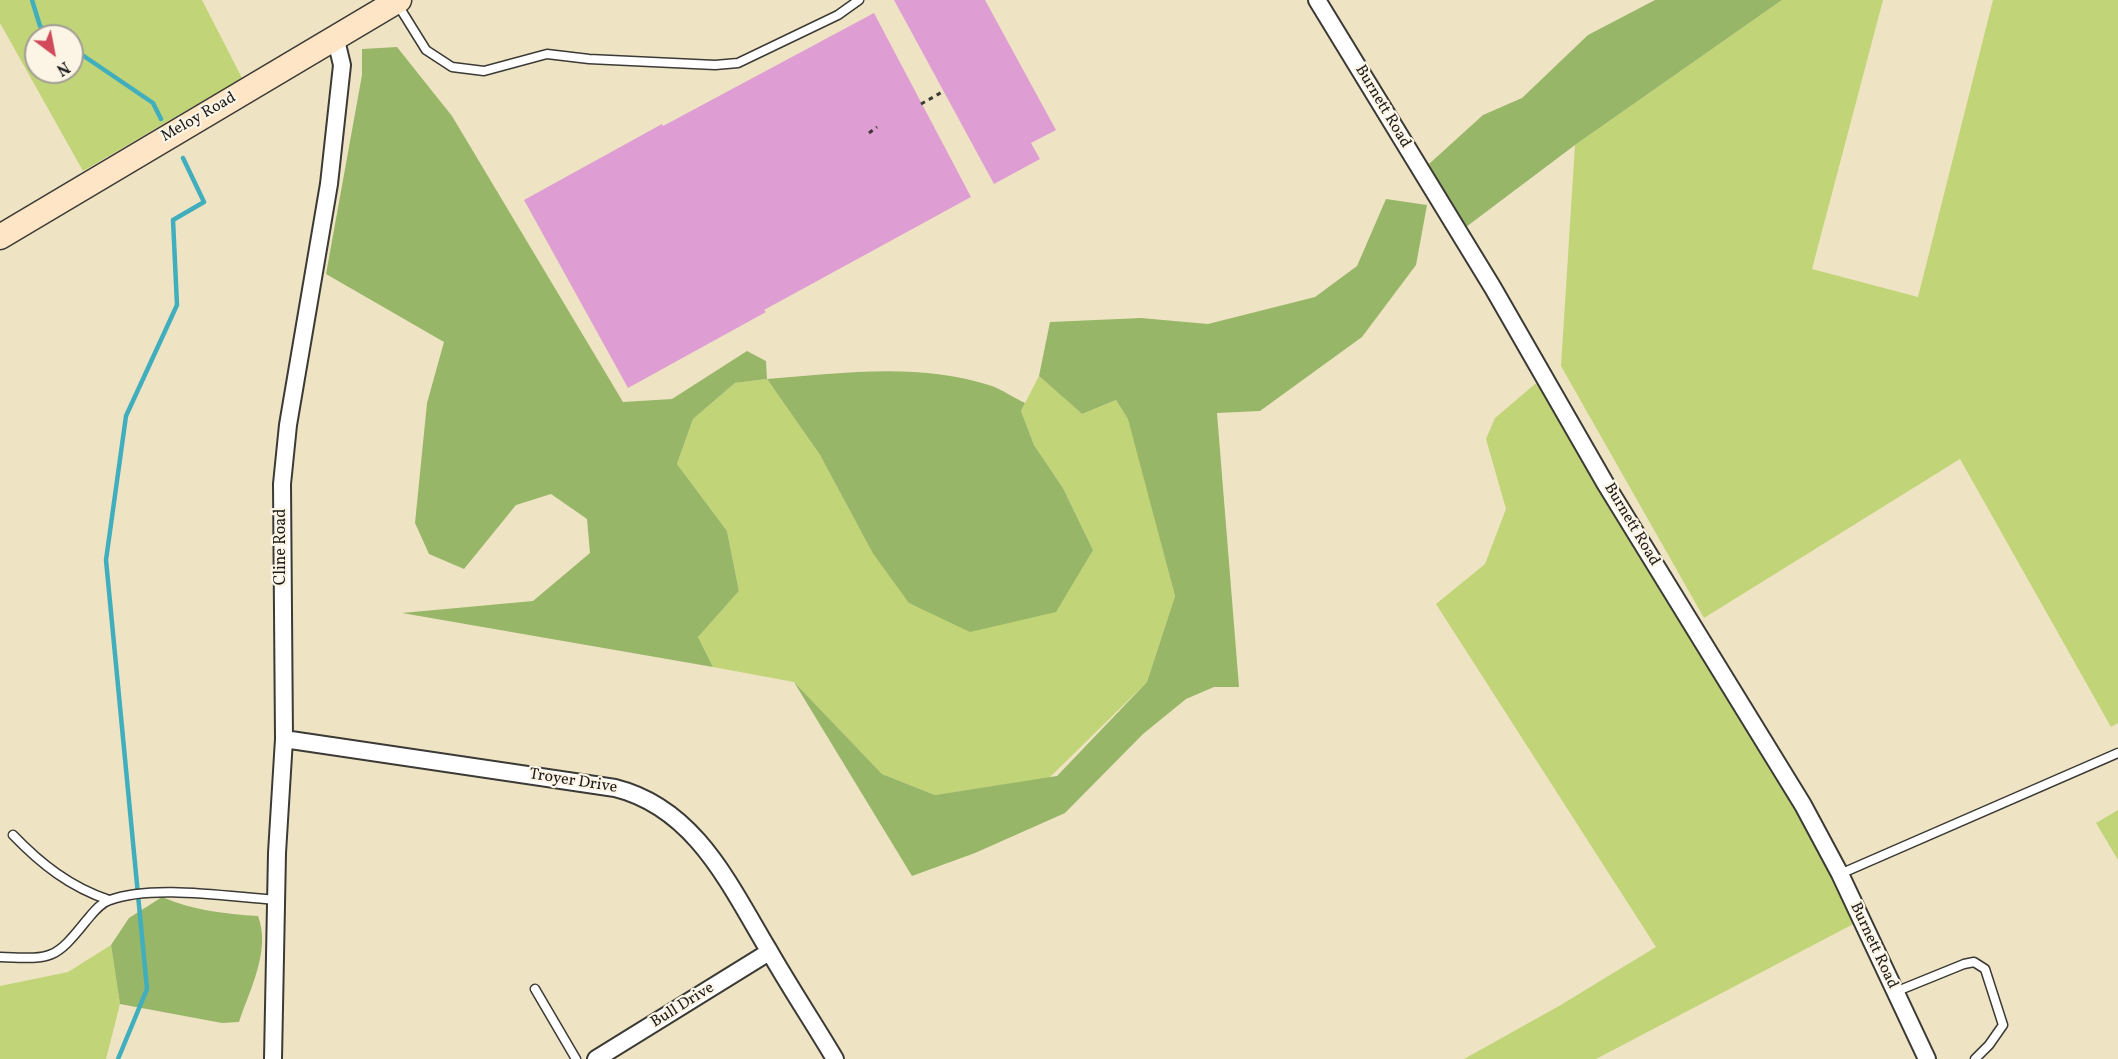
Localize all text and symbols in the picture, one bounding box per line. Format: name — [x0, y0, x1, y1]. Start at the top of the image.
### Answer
north arrow — [24, 24, 84, 84]
text: N — [52, 55, 73, 80]
street label: Burnett Road — [1350, 62, 1414, 152]
street label: Meloy Road — [158, 89, 240, 147]
street label: Burnett Road — [1599, 480, 1663, 570]
street label: Cline Road — [272, 509, 292, 585]
street label: Troyer Drive — [528, 766, 618, 798]
street label: Burnett Road — [1845, 900, 1901, 992]
street label: Bull Drive — [648, 979, 718, 1033]

